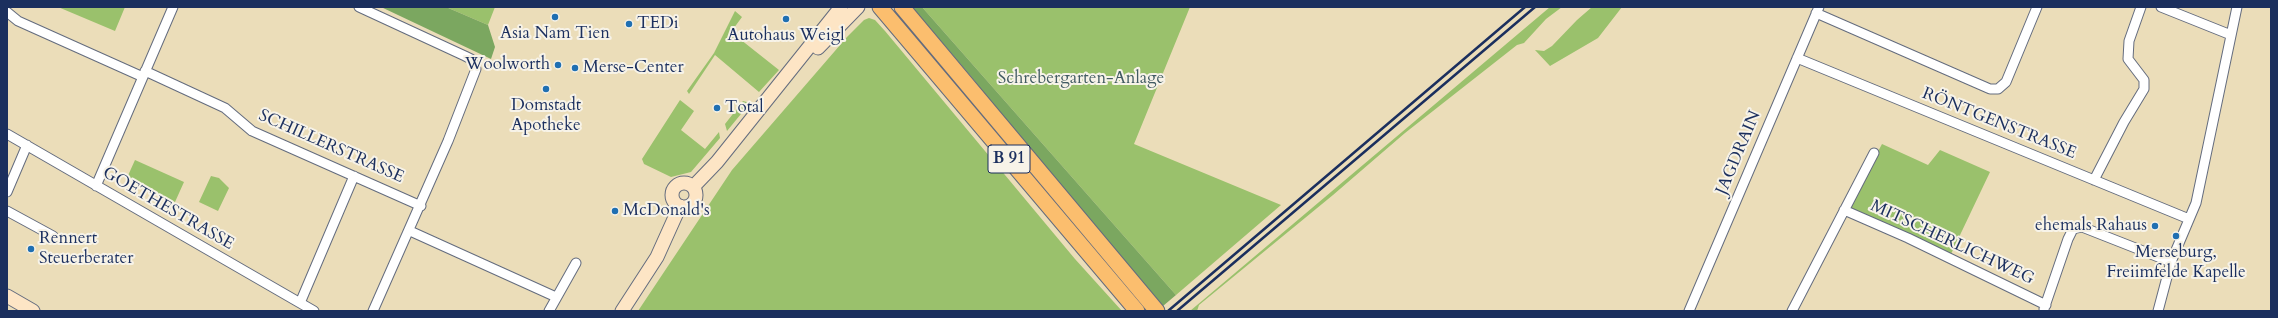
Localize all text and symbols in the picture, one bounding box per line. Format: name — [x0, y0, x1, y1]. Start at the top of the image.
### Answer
marker: Asia Nam Tien — [550, 12, 560, 22]
place label: TEDi — [637, 14, 679, 34]
marker: Autohaus Weigl — [781, 14, 791, 24]
marker: TEDi — [624, 19, 634, 29]
place label: Asia Nam Tien — [500, 24, 610, 44]
place label: Autohaus Weigl — [727, 26, 845, 46]
place label: Woolworth — [465, 55, 550, 75]
place label: Merse-Center — [583, 58, 684, 78]
marker: Woolworth — [553, 60, 563, 70]
marker: Merse-Center — [570, 63, 580, 73]
park label: Schrebergarten-Anlage — [998, 69, 1164, 89]
marker: Domstadt Apotheke — [541, 84, 551, 94]
street label: RÖNTGENSTRASSE — [1919, 84, 2079, 164]
place label: Domstadt Apotheke — [511, 96, 581, 136]
place label: Total — [725, 98, 764, 118]
marker: Total — [712, 103, 722, 113]
street label: SCHILLERSTRASSE — [255, 106, 407, 188]
street label: JAGDRAIN — [1712, 108, 1766, 198]
road number: B 91 — [988, 145, 1030, 173]
street label: GOETHESTRASSE — [99, 163, 237, 255]
street label: MITSCHERLICHWEG — [1867, 196, 2037, 290]
place label: McDonald's — [623, 201, 710, 221]
marker: McDonald's — [610, 206, 620, 216]
place label: ehemals Rahaus — [2035, 216, 2147, 236]
marker: ehemals Rahaus — [2150, 221, 2160, 231]
place label: Rennert Steuerberater — [39, 229, 134, 269]
marker: Merseburg, Freiimfelde Kapelle — [2171, 231, 2181, 241]
place label: Merseburg, Freiimfelde Kapelle — [2106, 243, 2246, 283]
marker: Rennert Steuerberater — [26, 244, 36, 254]

